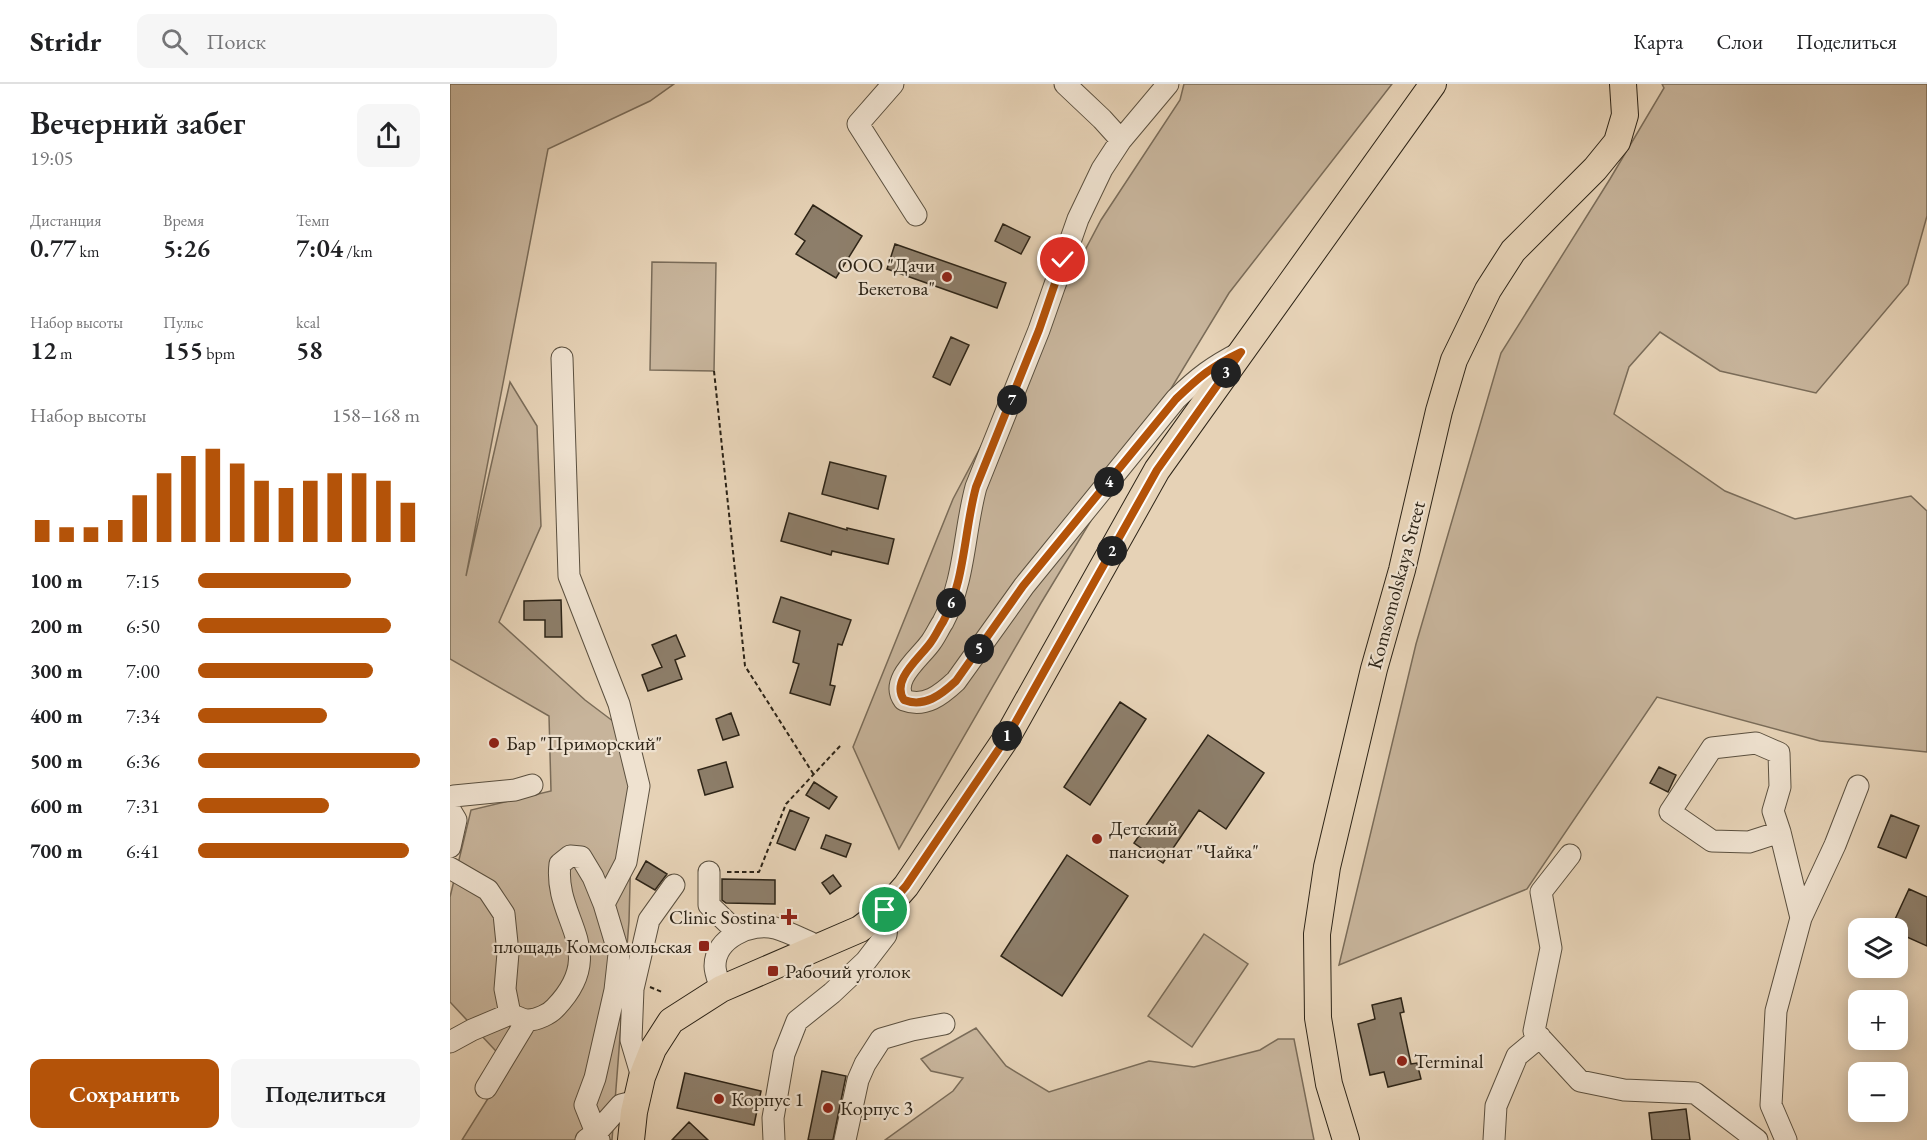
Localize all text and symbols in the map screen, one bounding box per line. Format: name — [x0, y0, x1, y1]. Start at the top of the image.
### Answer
search box — [137, 14, 557, 68]
text: Stridr — [30, 23, 101, 59]
icon: search — [158, 25, 191, 58]
text: Поиск — [206, 27, 266, 56]
text: Карта — [1633, 28, 1683, 55]
text: Слои — [1716, 28, 1763, 55]
text: Поделиться — [1796, 28, 1897, 55]
text: Вечерний забег — [30, 101, 245, 144]
button: share — [357, 104, 420, 167]
text: 19:05 — [30, 145, 73, 171]
text: Дистанция — [30, 210, 101, 231]
text: Время — [163, 210, 204, 231]
text: Темп — [296, 210, 329, 231]
text: 0.77 — [30, 231, 76, 265]
text: 5:26 — [163, 231, 210, 265]
text: 7:04 — [296, 231, 343, 265]
pin — [1037, 234, 1088, 285]
text: km — [76, 241, 99, 262]
text: /km — [343, 241, 373, 262]
icon: check — [1046, 243, 1079, 276]
place label: ООО "Дачи Бекетова" — [837, 252, 935, 301]
marker: ООО "Дачи Бекетова" — [940, 270, 954, 284]
text: Набор высоты — [30, 312, 123, 333]
text: Пульс — [163, 312, 204, 333]
text: kcal — [296, 312, 320, 333]
text: 12 — [30, 333, 57, 367]
text: 155 — [163, 333, 203, 367]
text: 58 — [296, 333, 323, 367]
text: m — [57, 343, 72, 364]
text: bpm — [203, 343, 235, 364]
pin: 3 — [1211, 358, 1241, 388]
text: 3 — [1222, 362, 1230, 383]
pin: 7 — [997, 385, 1027, 415]
text: 7 — [1008, 389, 1016, 410]
text: Набор высоты — [30, 402, 146, 428]
text: 158–168 m — [332, 402, 420, 428]
pin: 4 — [1094, 467, 1124, 497]
text: 4 — [1105, 471, 1113, 492]
street label: Komsomolskaya Street — [1361, 497, 1431, 672]
pin: 2 — [1097, 536, 1127, 566]
text: 2 — [1108, 540, 1116, 561]
text: 100 m — [30, 568, 83, 594]
text: 7:15 — [126, 568, 160, 594]
pin: 6 — [936, 588, 966, 618]
text: 6 — [947, 592, 955, 613]
text: 200 m — [30, 613, 83, 639]
text: 6:50 — [126, 613, 160, 639]
pin: 5 — [964, 634, 994, 664]
text: 5 — [975, 638, 983, 659]
text: 300 m — [30, 658, 83, 684]
text: 7:00 — [126, 658, 160, 684]
text: 400 m — [30, 703, 83, 729]
text: 7:34 — [126, 703, 160, 729]
pin: 1 — [992, 721, 1022, 751]
text: 1 — [1003, 725, 1011, 746]
place label: Бар "Приморский" — [506, 730, 662, 756]
marker: Бар "Приморский" — [487, 736, 501, 750]
text: 500 m — [30, 748, 83, 774]
text: 6:36 — [126, 748, 160, 774]
text: 600 m — [30, 793, 83, 819]
text: 7:31 — [126, 793, 160, 819]
place label: Детский пансионат "Чайка" — [1109, 815, 1259, 864]
marker: Детский пансионат "Чайка" — [1090, 832, 1104, 846]
text: 700 m — [30, 838, 83, 864]
text: 6:41 — [126, 838, 160, 864]
pin — [859, 884, 910, 935]
icon: arrive — [868, 893, 901, 926]
place label: Clinic Sostina — [669, 904, 776, 930]
marker: Clinic Sostina — [780, 908, 798, 926]
map controls — [1848, 918, 1908, 1122]
button: layers — [1848, 918, 1908, 978]
place label: площадь Комсомольская — [493, 933, 692, 959]
marker: площадь Комсомольская — [697, 939, 711, 953]
place label: Рабочий уголок — [785, 958, 911, 984]
marker: Рабочий уголок — [766, 964, 780, 978]
button: + — [1848, 990, 1908, 1050]
place label: Terminal — [1414, 1048, 1484, 1074]
marker: Terminal — [1395, 1054, 1409, 1068]
button: Сохранить — [30, 1059, 219, 1128]
button: Поделиться — [231, 1059, 420, 1128]
button: − — [1848, 1062, 1908, 1122]
place label: Корпус 1 — [731, 1086, 804, 1112]
marker: Корпус 1 — [712, 1092, 726, 1106]
place label: Корпус 3 — [840, 1095, 913, 1121]
marker: Корпус 3 — [821, 1101, 835, 1115]

